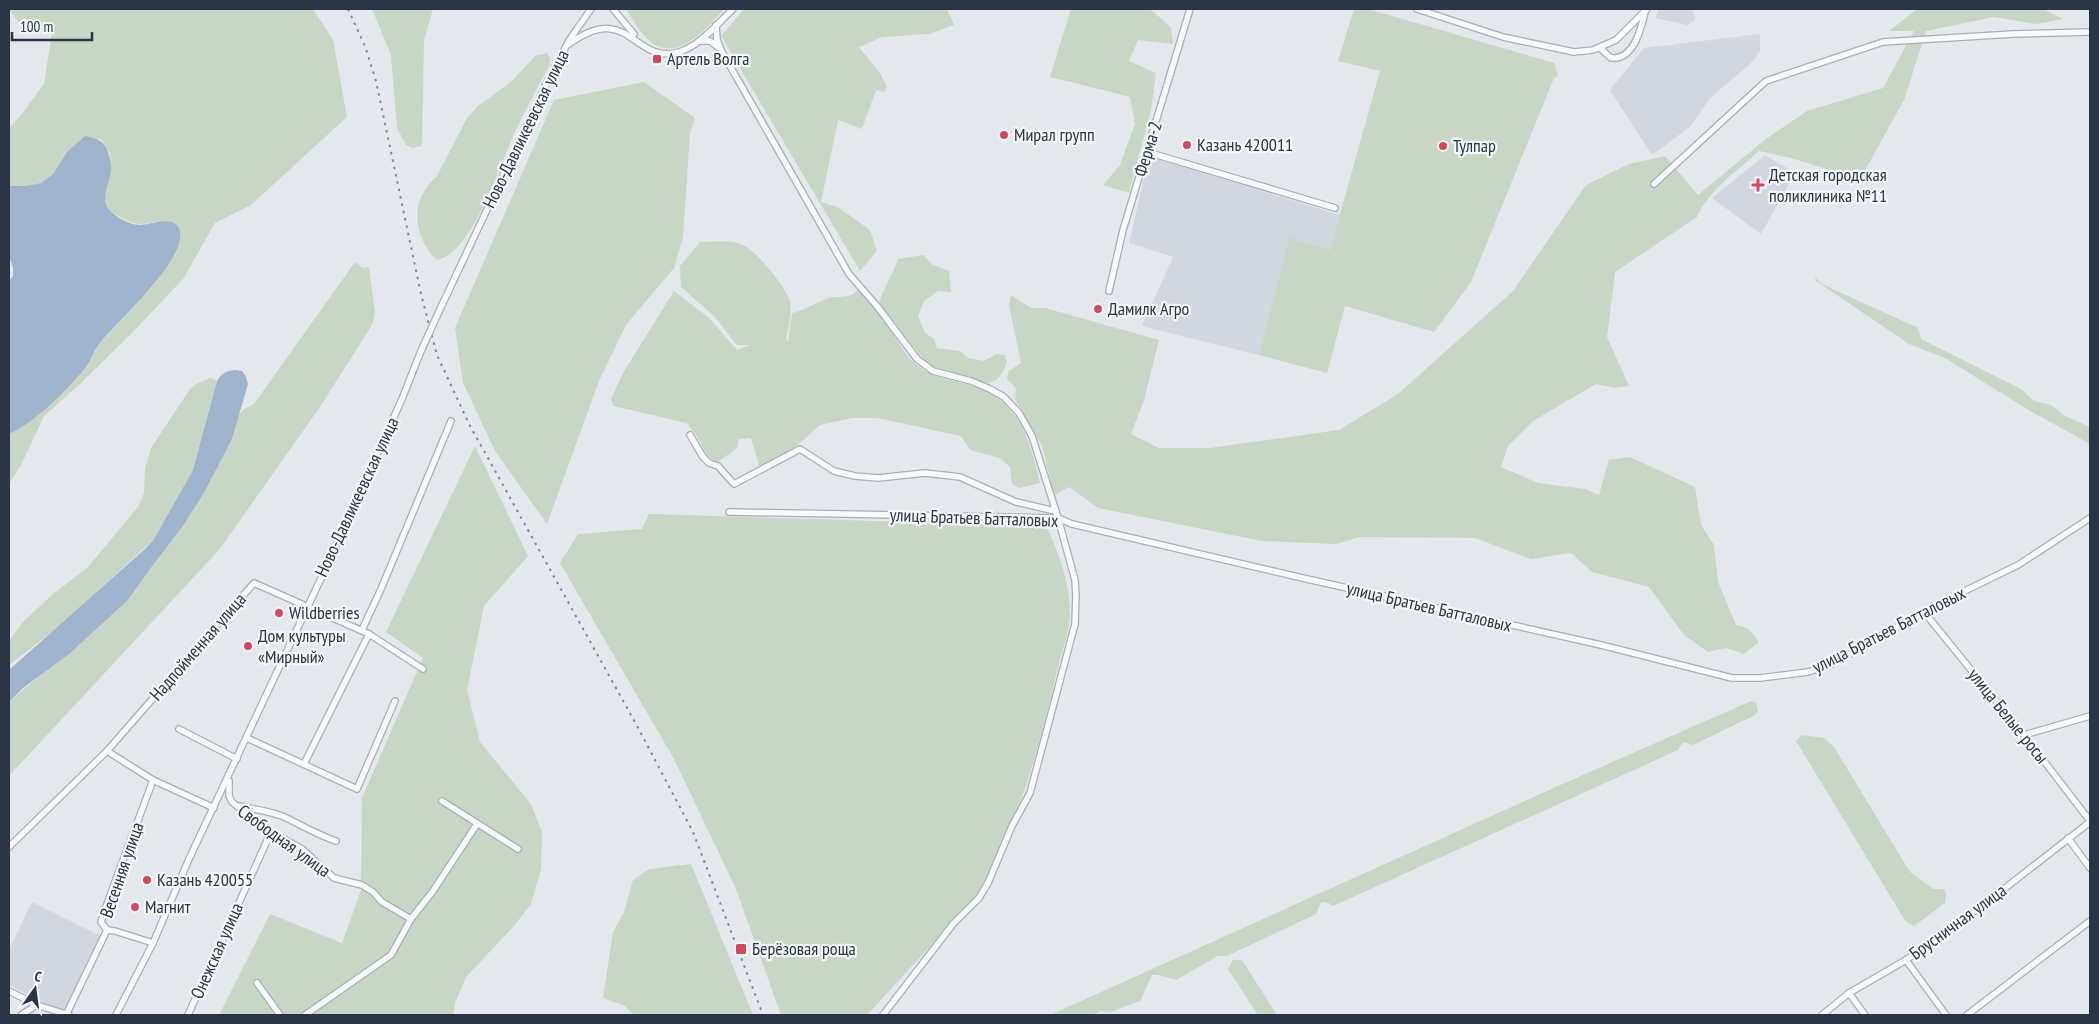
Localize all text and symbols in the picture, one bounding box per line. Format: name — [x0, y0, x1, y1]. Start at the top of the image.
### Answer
scale bar — [12, 10, 92, 42]
text: 100 m — [20, 17, 53, 36]
street label: Ново-Давликеевская улица — [477, 46, 574, 212]
place label: Артель Волга — [667, 47, 749, 70]
marker: Артель Волга — [651, 53, 663, 65]
street label: Ферма-2 — [1128, 118, 1167, 179]
place label: Мирал групп — [1014, 123, 1095, 146]
marker: Мирал групп — [998, 129, 1010, 141]
place label: Казань 420011 — [1197, 133, 1293, 156]
place label: Тулпар — [1453, 134, 1496, 157]
marker: Казань 420011 — [1181, 139, 1193, 151]
marker: Тулпар — [1437, 140, 1449, 152]
place label: Детская городская поликлиника №11 — [1769, 163, 1887, 207]
marker: Детская городская поликлиника №11 — [1751, 178, 1765, 192]
place label: Дамилк Агро — [1108, 297, 1190, 320]
marker: Дамилк Агро — [1092, 303, 1104, 315]
street label: Ново-Давликеевская улица — [309, 413, 404, 580]
street label: улица Братьев Батталовых — [889, 503, 1059, 532]
street label: улица Братьев Батталовых — [1344, 576, 1514, 637]
street label: улица Братьев Батталовых — [1808, 581, 1970, 678]
street label: Надпойменная улица — [145, 588, 251, 705]
place label: Wildberries — [289, 601, 360, 624]
marker: Wildberries — [273, 607, 285, 619]
place label: Дом культуры «Мирный» — [258, 624, 346, 668]
marker: Дом культуры «Мирный» — [242, 640, 254, 652]
street label: улица Белые росы — [1963, 663, 2054, 768]
street label: Свободная улица — [233, 799, 335, 882]
street label: Весенняя улица — [94, 819, 149, 921]
place label: Казань 420055 — [157, 868, 253, 891]
marker: Казань 420055 — [141, 874, 153, 886]
street label: Брусничная улица — [1905, 879, 2011, 964]
place label: Магнит — [145, 895, 191, 918]
street label: Онежская улица — [185, 899, 248, 1002]
marker: Магнит — [129, 901, 141, 913]
place label: Берёзовая роща — [752, 937, 856, 960]
marker: Берёзовая роща — [734, 942, 748, 956]
north arrow — [10, 964, 60, 1014]
text: С — [33, 967, 44, 986]

